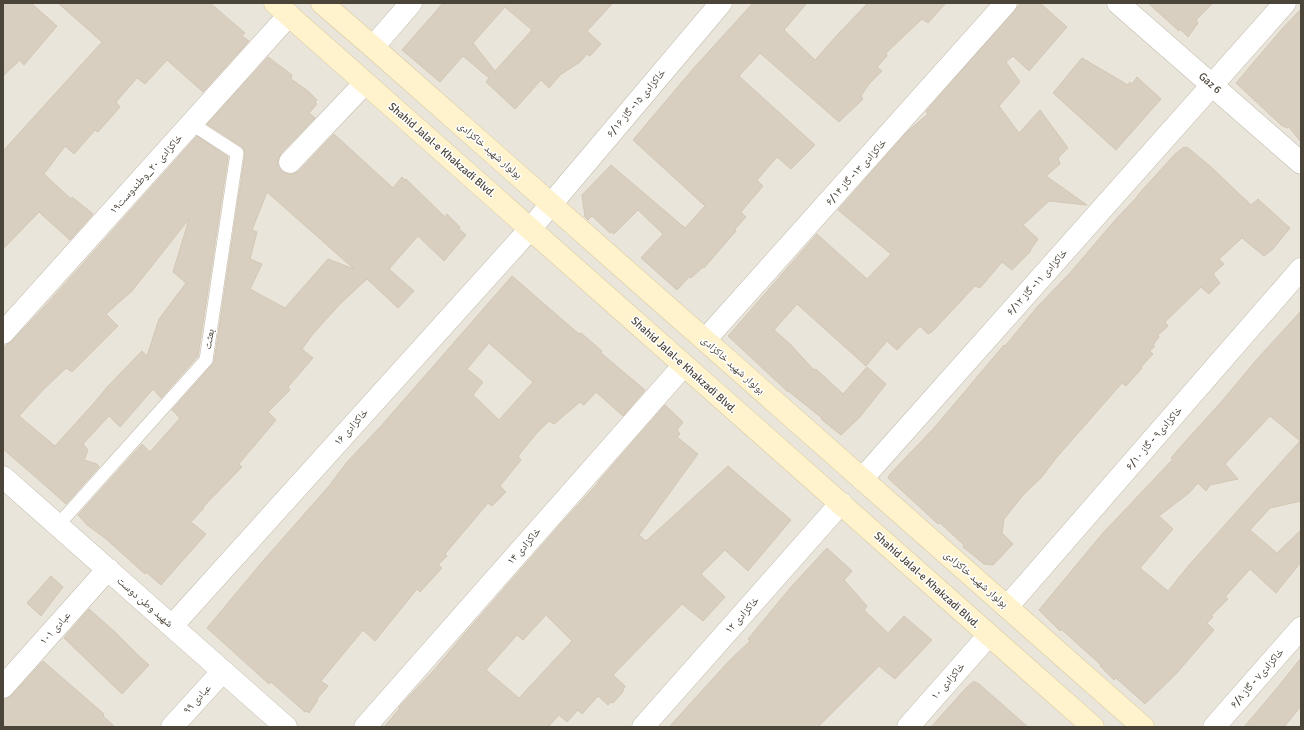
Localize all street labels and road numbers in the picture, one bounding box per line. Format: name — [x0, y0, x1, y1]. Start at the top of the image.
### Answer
street label: خاکزادی ۱۵- گاز ۶/۱۶ — [604, 66, 668, 140]
street label: Gaz 6 — [1196, 70, 1224, 96]
street label: Shahid Jalal-e Khakzadi Blvd. — [386, 100, 498, 200]
street label: بولوار شهید خاکزادی — [455, 119, 525, 181]
street label: خاکزادی ۲۰_وطندوست۱۹ — [107, 131, 185, 217]
street label: خاکزادی ۱۳- گاز ۶/۱۴ — [823, 136, 889, 208]
street label: خاکزادی ۱۱- گاز ۶/۱۲ — [1004, 246, 1070, 318]
street label: Shahid Jalal-e Khakzadi Blvd. — [629, 314, 740, 416]
street label: بعثت — [201, 328, 217, 350]
street label: بولوار شهید خاکزادی — [699, 333, 767, 397]
street label: خاکزادی۹ - گاز ۶/۱۰ — [1123, 404, 1185, 472]
street label: خاکزادی ۱۶ — [331, 406, 371, 448]
street label: خاکزادی ۱۴ — [504, 525, 544, 567]
street label: Shahid Jalal-e Khakzadi Blvd. — [872, 529, 983, 631]
street label: بولوار شهید خاکزادی — [941, 548, 1011, 610]
street label: شهید وطن دوست — [114, 574, 176, 630]
street label: خاکزادی ۱۲ — [722, 594, 762, 636]
street label: عبادی ۱۰۱ — [37, 608, 74, 647]
street label: خاکزادی۷ - گاز ۶/۸ — [1228, 645, 1286, 711]
street label: خاکزادی ۱۰ — [928, 660, 968, 702]
street label: عبادی ۹۹ — [180, 681, 214, 716]

